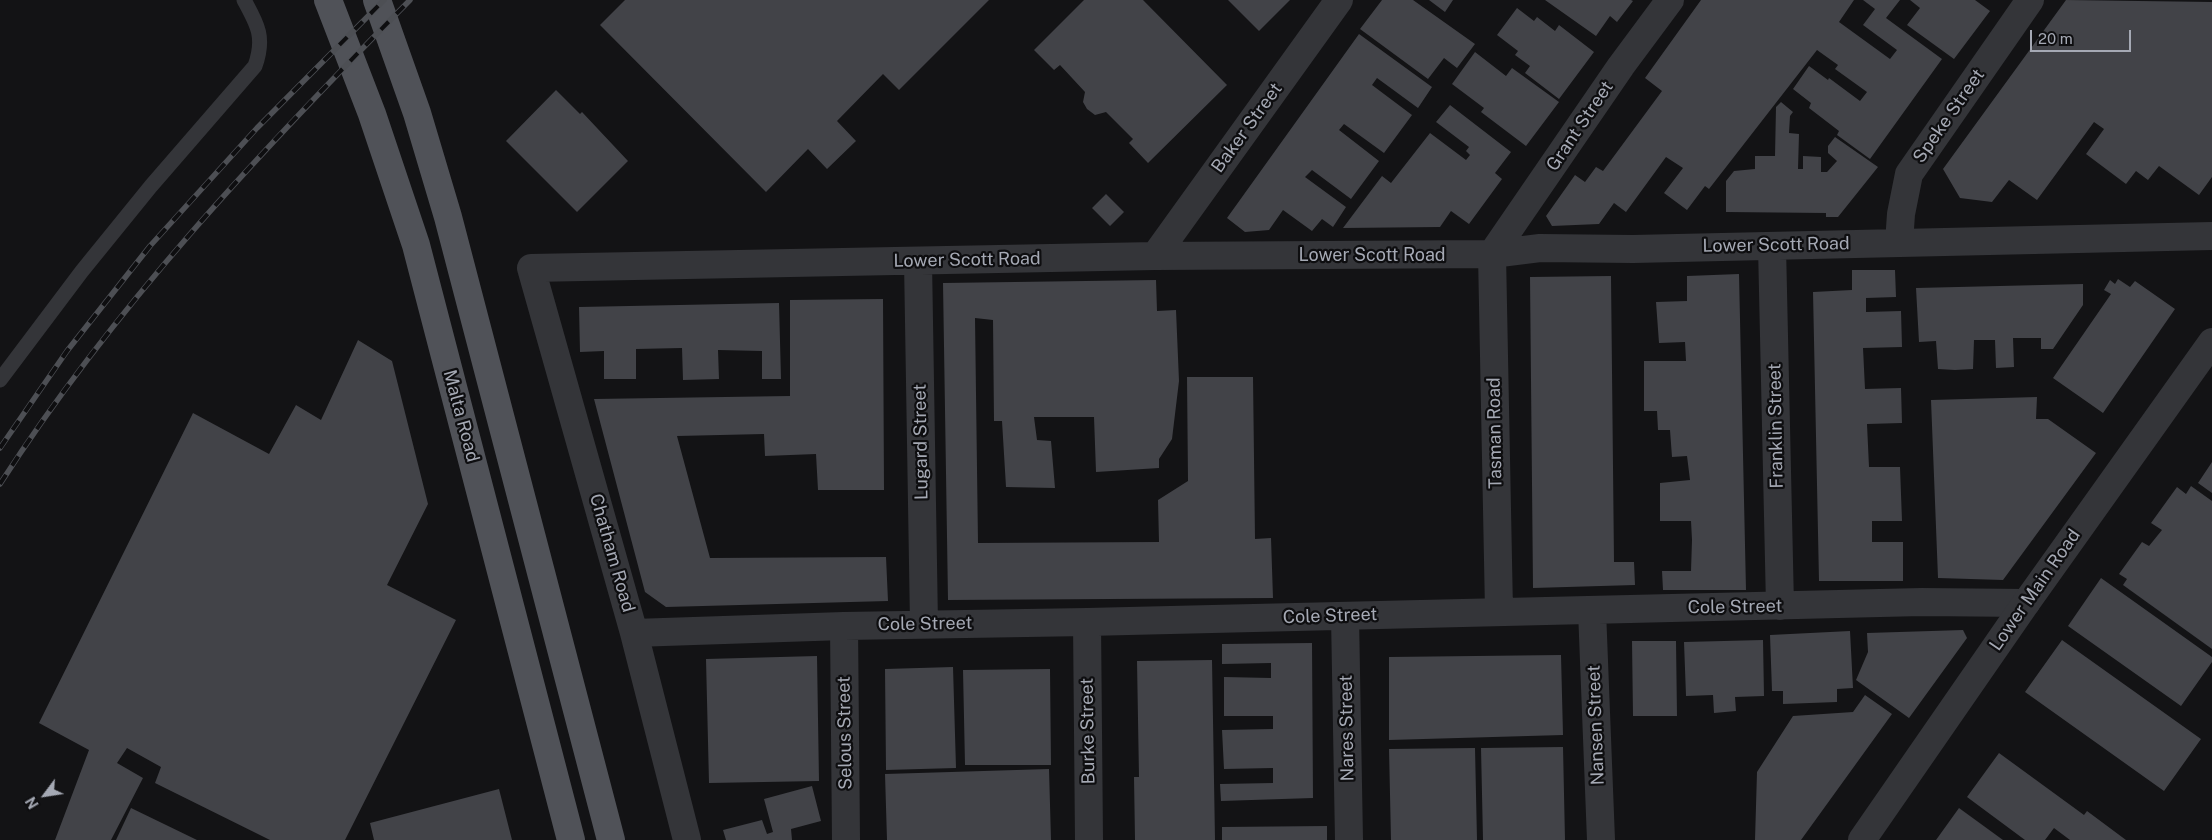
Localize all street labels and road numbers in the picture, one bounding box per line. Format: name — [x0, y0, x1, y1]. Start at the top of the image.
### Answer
street label: Speke Street — [1909, 65, 1989, 167]
street label: Grant Street — [1542, 77, 1618, 175]
street label: Baker Street — [1207, 79, 1287, 177]
street label: Lower Scott Road — [1702, 233, 1850, 257]
street label: Lower Scott Road — [1298, 244, 1446, 266]
street label: Lower Scott Road — [893, 248, 1041, 272]
street label: Franklin Street — [1764, 363, 1788, 489]
street label: Malta Road — [438, 368, 484, 464]
street label: Tasman Road — [1483, 377, 1507, 489]
street label: Lugard Street — [909, 384, 933, 500]
street label: Chatham Road — [585, 491, 639, 615]
street label: Lower Main Road — [1985, 525, 2085, 655]
street label: Cole Street — [1687, 595, 1783, 619]
street label: Cole Street — [1282, 604, 1378, 628]
street label: Cole Street — [877, 612, 973, 636]
street label: Nansen Street — [1583, 664, 1609, 786]
street label: Nares Street — [1335, 675, 1359, 781]
street label: Selous Street — [833, 676, 857, 790]
street label: Burke Street — [1076, 678, 1100, 784]

